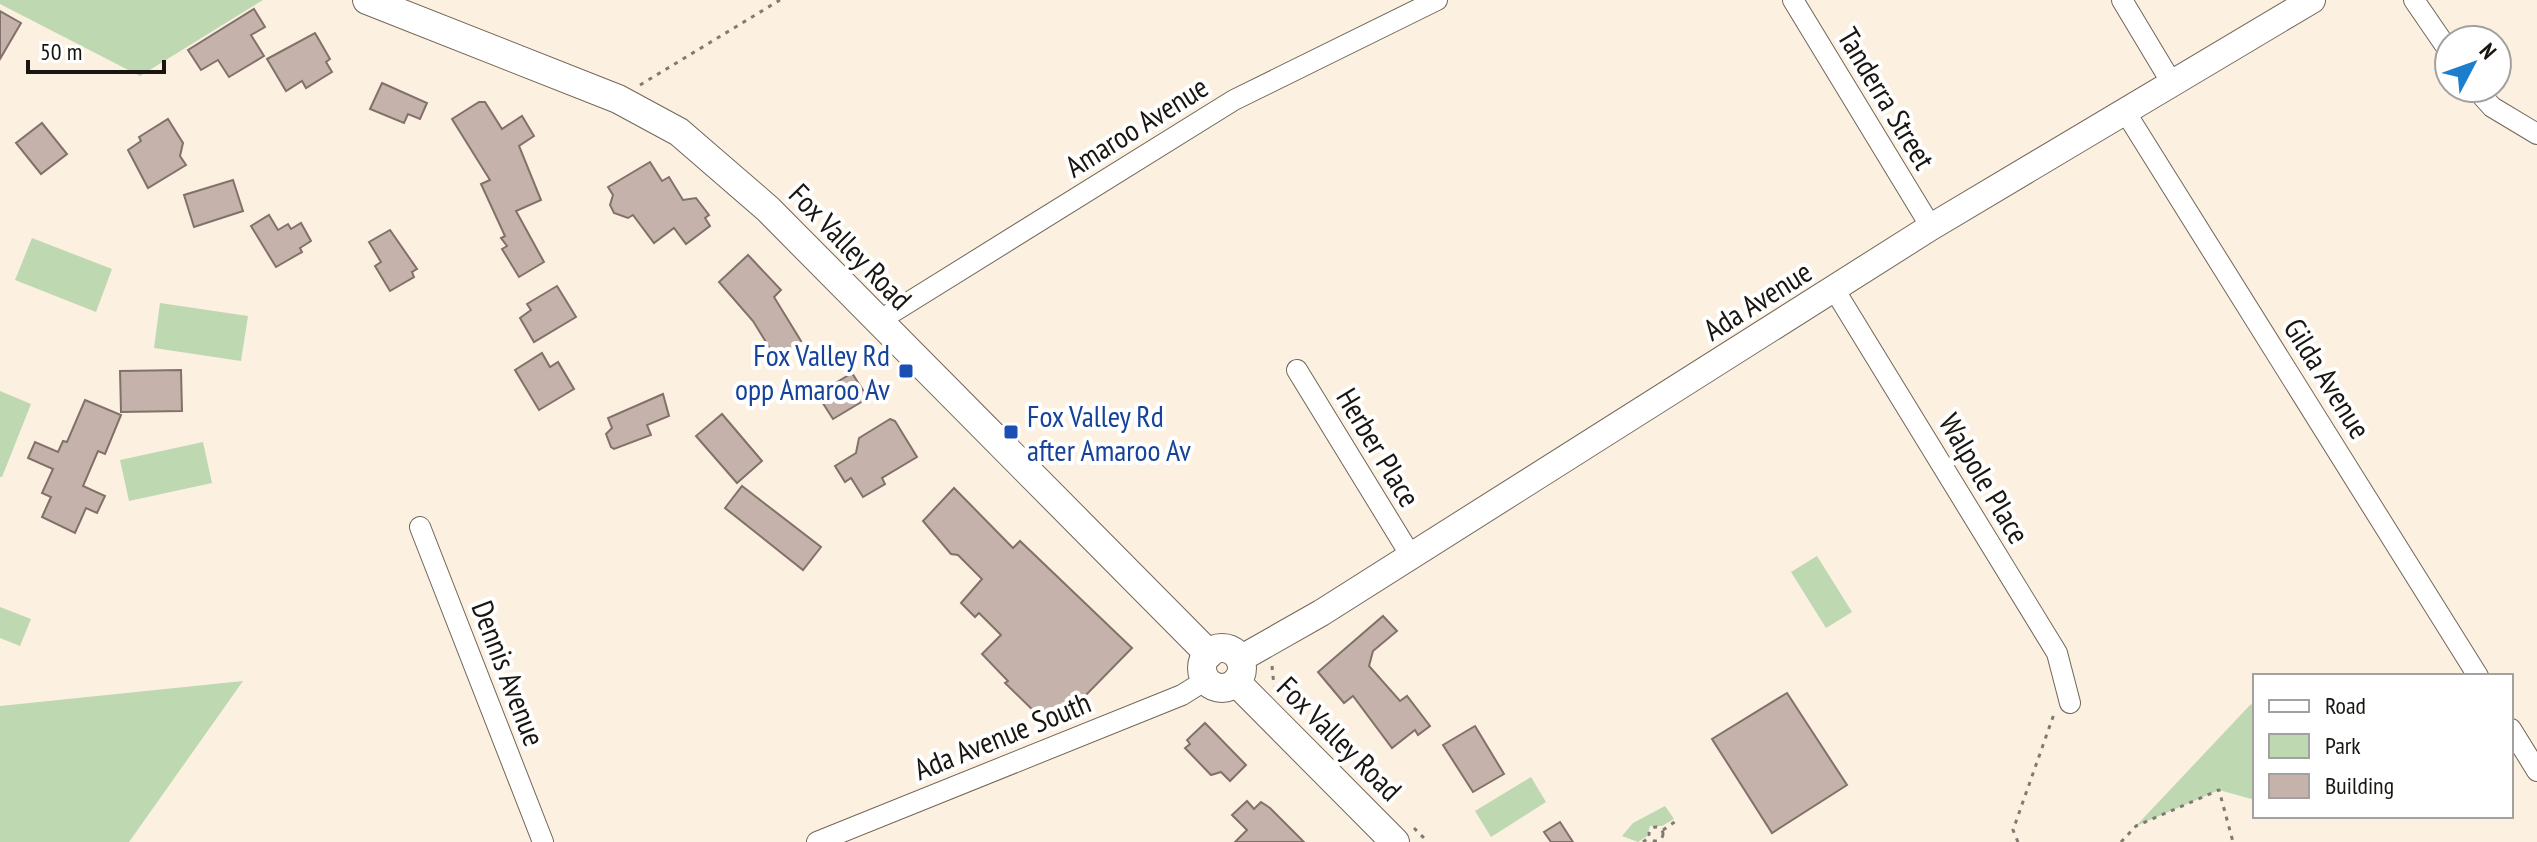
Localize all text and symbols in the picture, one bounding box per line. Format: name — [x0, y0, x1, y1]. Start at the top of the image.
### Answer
street label: Tanderra Street — [1830, 20, 1945, 177]
scale bar — [28, 24, 164, 74]
north arrow — [2433, 24, 2513, 104]
text: 50 m — [40, 36, 82, 67]
text: N — [2474, 37, 2503, 65]
street label: Amaroo Avenue — [1057, 67, 1215, 185]
street label: Fox Valley Road — [781, 175, 921, 317]
street label: Ada Avenue — [1696, 252, 1818, 348]
street label: Gilda Avenue — [2276, 311, 2380, 445]
place label: Fox Valley Rd opp Amaroo Av — [735, 335, 890, 408]
marker: Fox Valley Rd opp Amaroo Av — [897, 362, 915, 380]
street label: Herber Place — [1328, 380, 1430, 514]
place label: Fox Valley Rd after Amaroo Av — [1027, 396, 1191, 469]
street label: Walpole Place — [1931, 406, 2039, 550]
marker: Fox Valley Rd after Amaroo Av — [1002, 423, 1020, 441]
street label: Dennis Avenue — [463, 595, 555, 751]
street label: Fox Valley Road — [1269, 667, 1411, 809]
legend — [2253, 674, 2513, 818]
street label: Ada Avenue South — [908, 682, 1096, 788]
text: Road — [2325, 690, 2366, 721]
text: Park — [2325, 730, 2361, 761]
text: Building — [2325, 770, 2394, 801]

